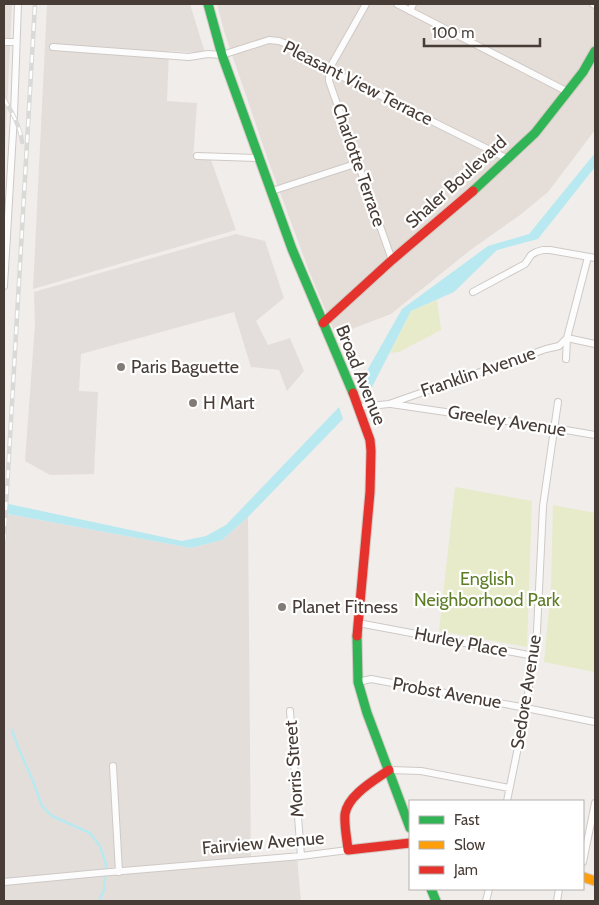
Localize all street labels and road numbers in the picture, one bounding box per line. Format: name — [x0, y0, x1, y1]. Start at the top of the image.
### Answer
street label: Pleasant View Terrace — [280, 36, 436, 130]
street label: Charlotte Terrace — [328, 100, 390, 230]
street label: Shaler Boulevard — [401, 131, 511, 233]
street label: Broad Avenue — [331, 322, 391, 428]
street label: Franklin Avenue — [418, 342, 538, 402]
street label: Greeley Avenue — [446, 401, 568, 441]
street label: Hurley Place — [413, 622, 509, 662]
street label: Sedore Avenue — [506, 633, 546, 751]
street label: Probst Avenue — [391, 673, 503, 713]
street label: Morris Street — [280, 720, 308, 818]
street label: Fairview Avenue — [201, 827, 325, 859]

